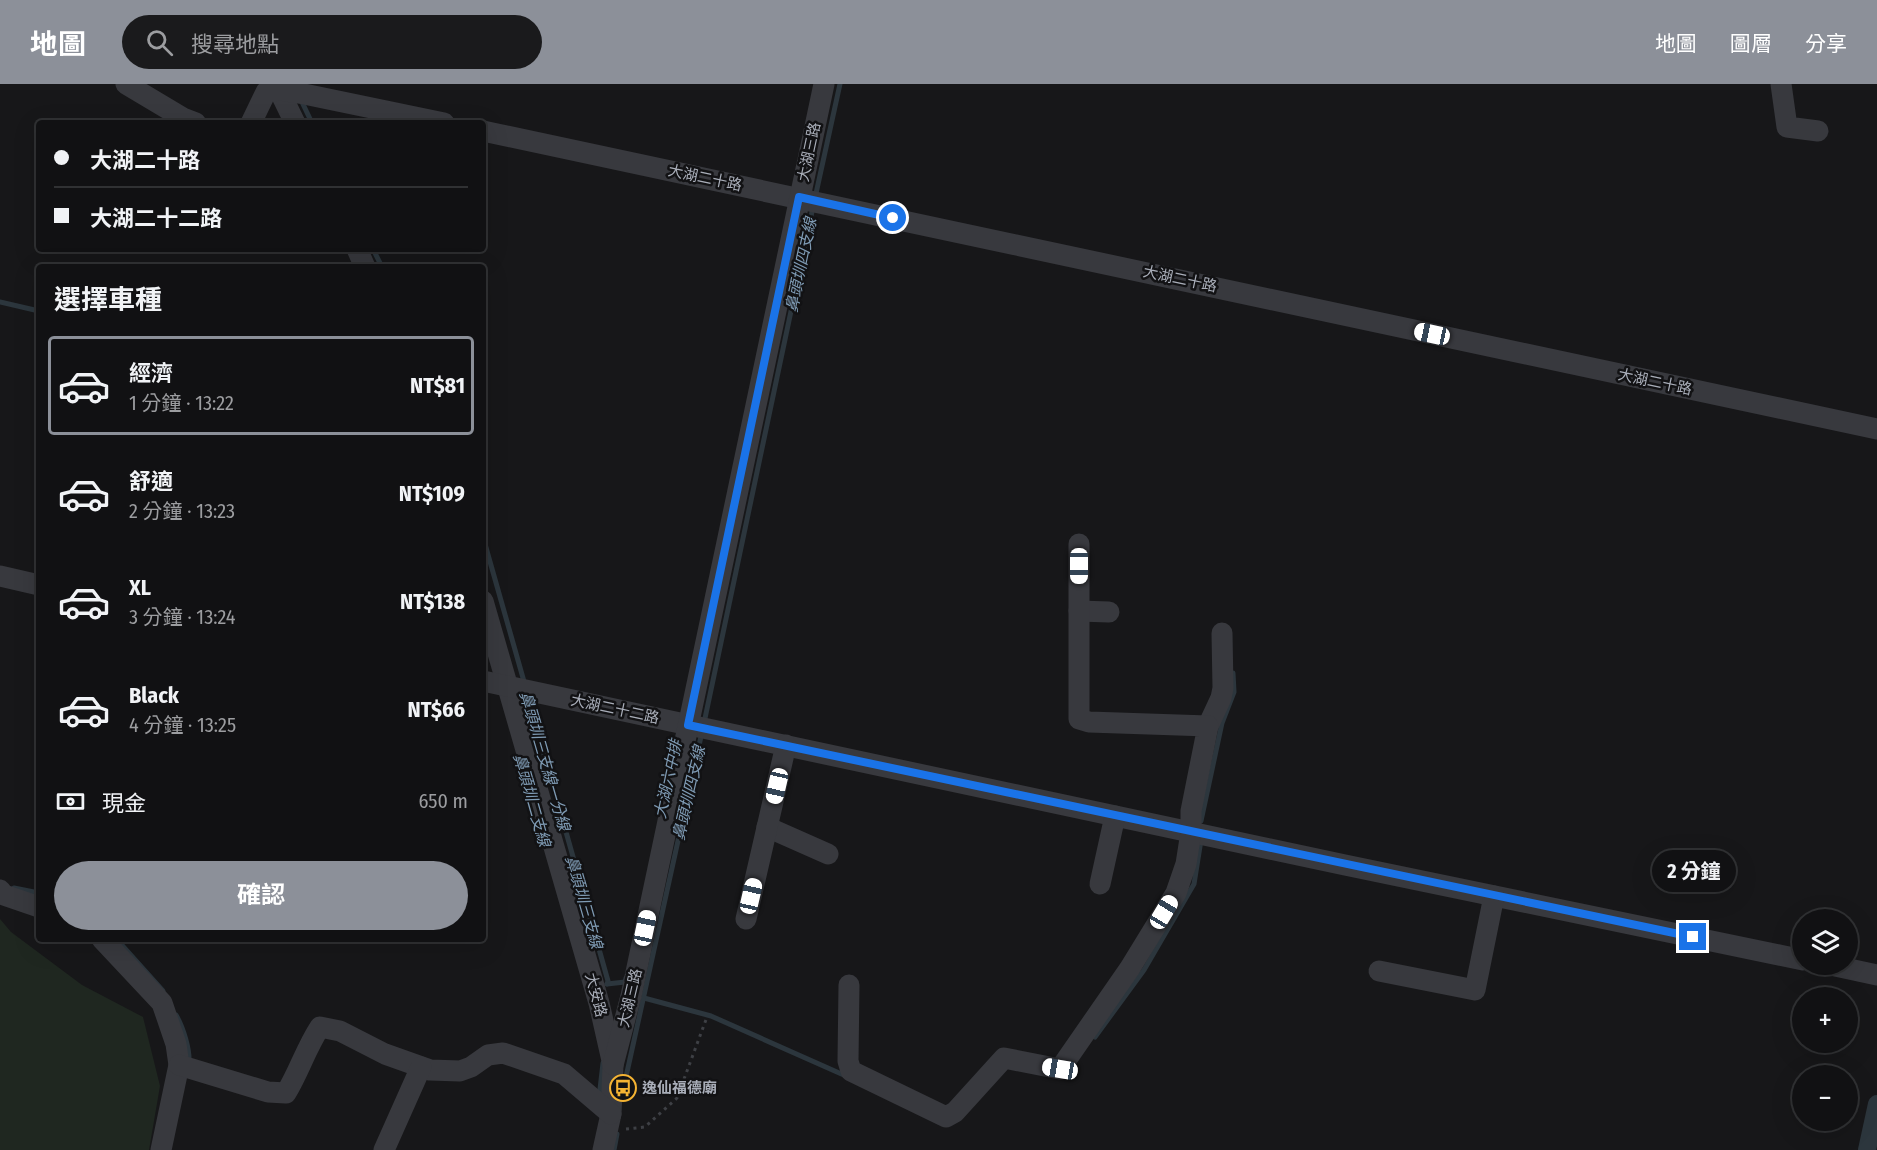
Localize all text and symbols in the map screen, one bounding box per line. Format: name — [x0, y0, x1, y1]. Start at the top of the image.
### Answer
search box — [122, 15, 542, 69]
icon: search — [143, 26, 176, 59]
text: 地圖 — [30, 28, 86, 61]
text: 搜尋地點 — [191, 31, 279, 58]
text: 地圖 — [1655, 31, 1697, 57]
text: 圖層 — [1730, 31, 1772, 57]
text: 分享 — [1805, 31, 1847, 57]
street label: 大湖三路 — [794, 121, 824, 183]
text: 大湖二十路 — [90, 147, 200, 174]
street label: 大湖二十路 — [666, 161, 744, 195]
route start — [879, 204, 906, 231]
text: 大湖二十二路 — [90, 205, 222, 232]
water label: 鼻頭圳四支線 — [782, 214, 821, 314]
street label: 大湖二十路 — [1141, 262, 1219, 296]
text: 選擇車種 — [54, 284, 162, 316]
car — [1413, 321, 1451, 347]
icon: car — [57, 359, 111, 413]
text: 經濟 — [129, 360, 173, 387]
street label: 大湖二十路 — [1616, 365, 1694, 399]
text: NT$81 — [410, 372, 465, 399]
text: 1 分鐘 · 13:22 — [129, 391, 234, 415]
icon: car — [57, 467, 111, 521]
text: 舒適 — [129, 468, 173, 495]
text: NT$109 — [399, 480, 465, 507]
text: 2 分鐘 · 13:23 — [129, 499, 235, 523]
car — [1070, 548, 1088, 584]
text: XL — [129, 574, 151, 601]
icon: car — [57, 575, 111, 629]
text: NT$138 — [400, 588, 465, 615]
text: 3 分鐘 · 13:24 — [129, 605, 236, 629]
text: Black — [129, 682, 179, 709]
icon: car — [57, 683, 111, 737]
water label: 鼻頭圳三支線一分線 — [516, 689, 575, 835]
street label: 大湖二十二路 — [569, 691, 661, 727]
text: NT$66 — [408, 696, 465, 723]
text: 4 分鐘 · 13:25 — [129, 713, 236, 737]
water label: 大湖六中排 — [650, 736, 686, 820]
water label: 鼻頭圳四支線 — [669, 742, 710, 842]
water label: 鼻頭圳二支線 — [510, 751, 555, 851]
car — [764, 766, 790, 806]
icon: cash — [54, 785, 87, 818]
text: 650 m — [419, 789, 468, 813]
text: 現金 — [102, 790, 146, 817]
callout: 2 分鐘 — [1651, 850, 1735, 892]
water label: 鼻頭圳三支線 — [562, 853, 607, 953]
text: 2 分鐘 — [1667, 859, 1721, 883]
button: 確認 — [54, 861, 468, 930]
car — [738, 876, 764, 916]
car — [1147, 892, 1181, 932]
car — [632, 909, 658, 947]
map controls — [1792, 909, 1858, 1131]
button: layers — [1792, 909, 1858, 975]
route end — [1679, 923, 1706, 950]
street label: 大湖三路 — [614, 967, 646, 1029]
street label: 大安路 — [581, 971, 611, 1019]
button: + — [1792, 987, 1858, 1053]
car — [1041, 1057, 1079, 1081]
button: − — [1792, 1065, 1858, 1131]
bus stop icon: 逸仙福德廟 — [608, 1073, 638, 1103]
place label: 逸仙福德廟 — [642, 1079, 717, 1097]

